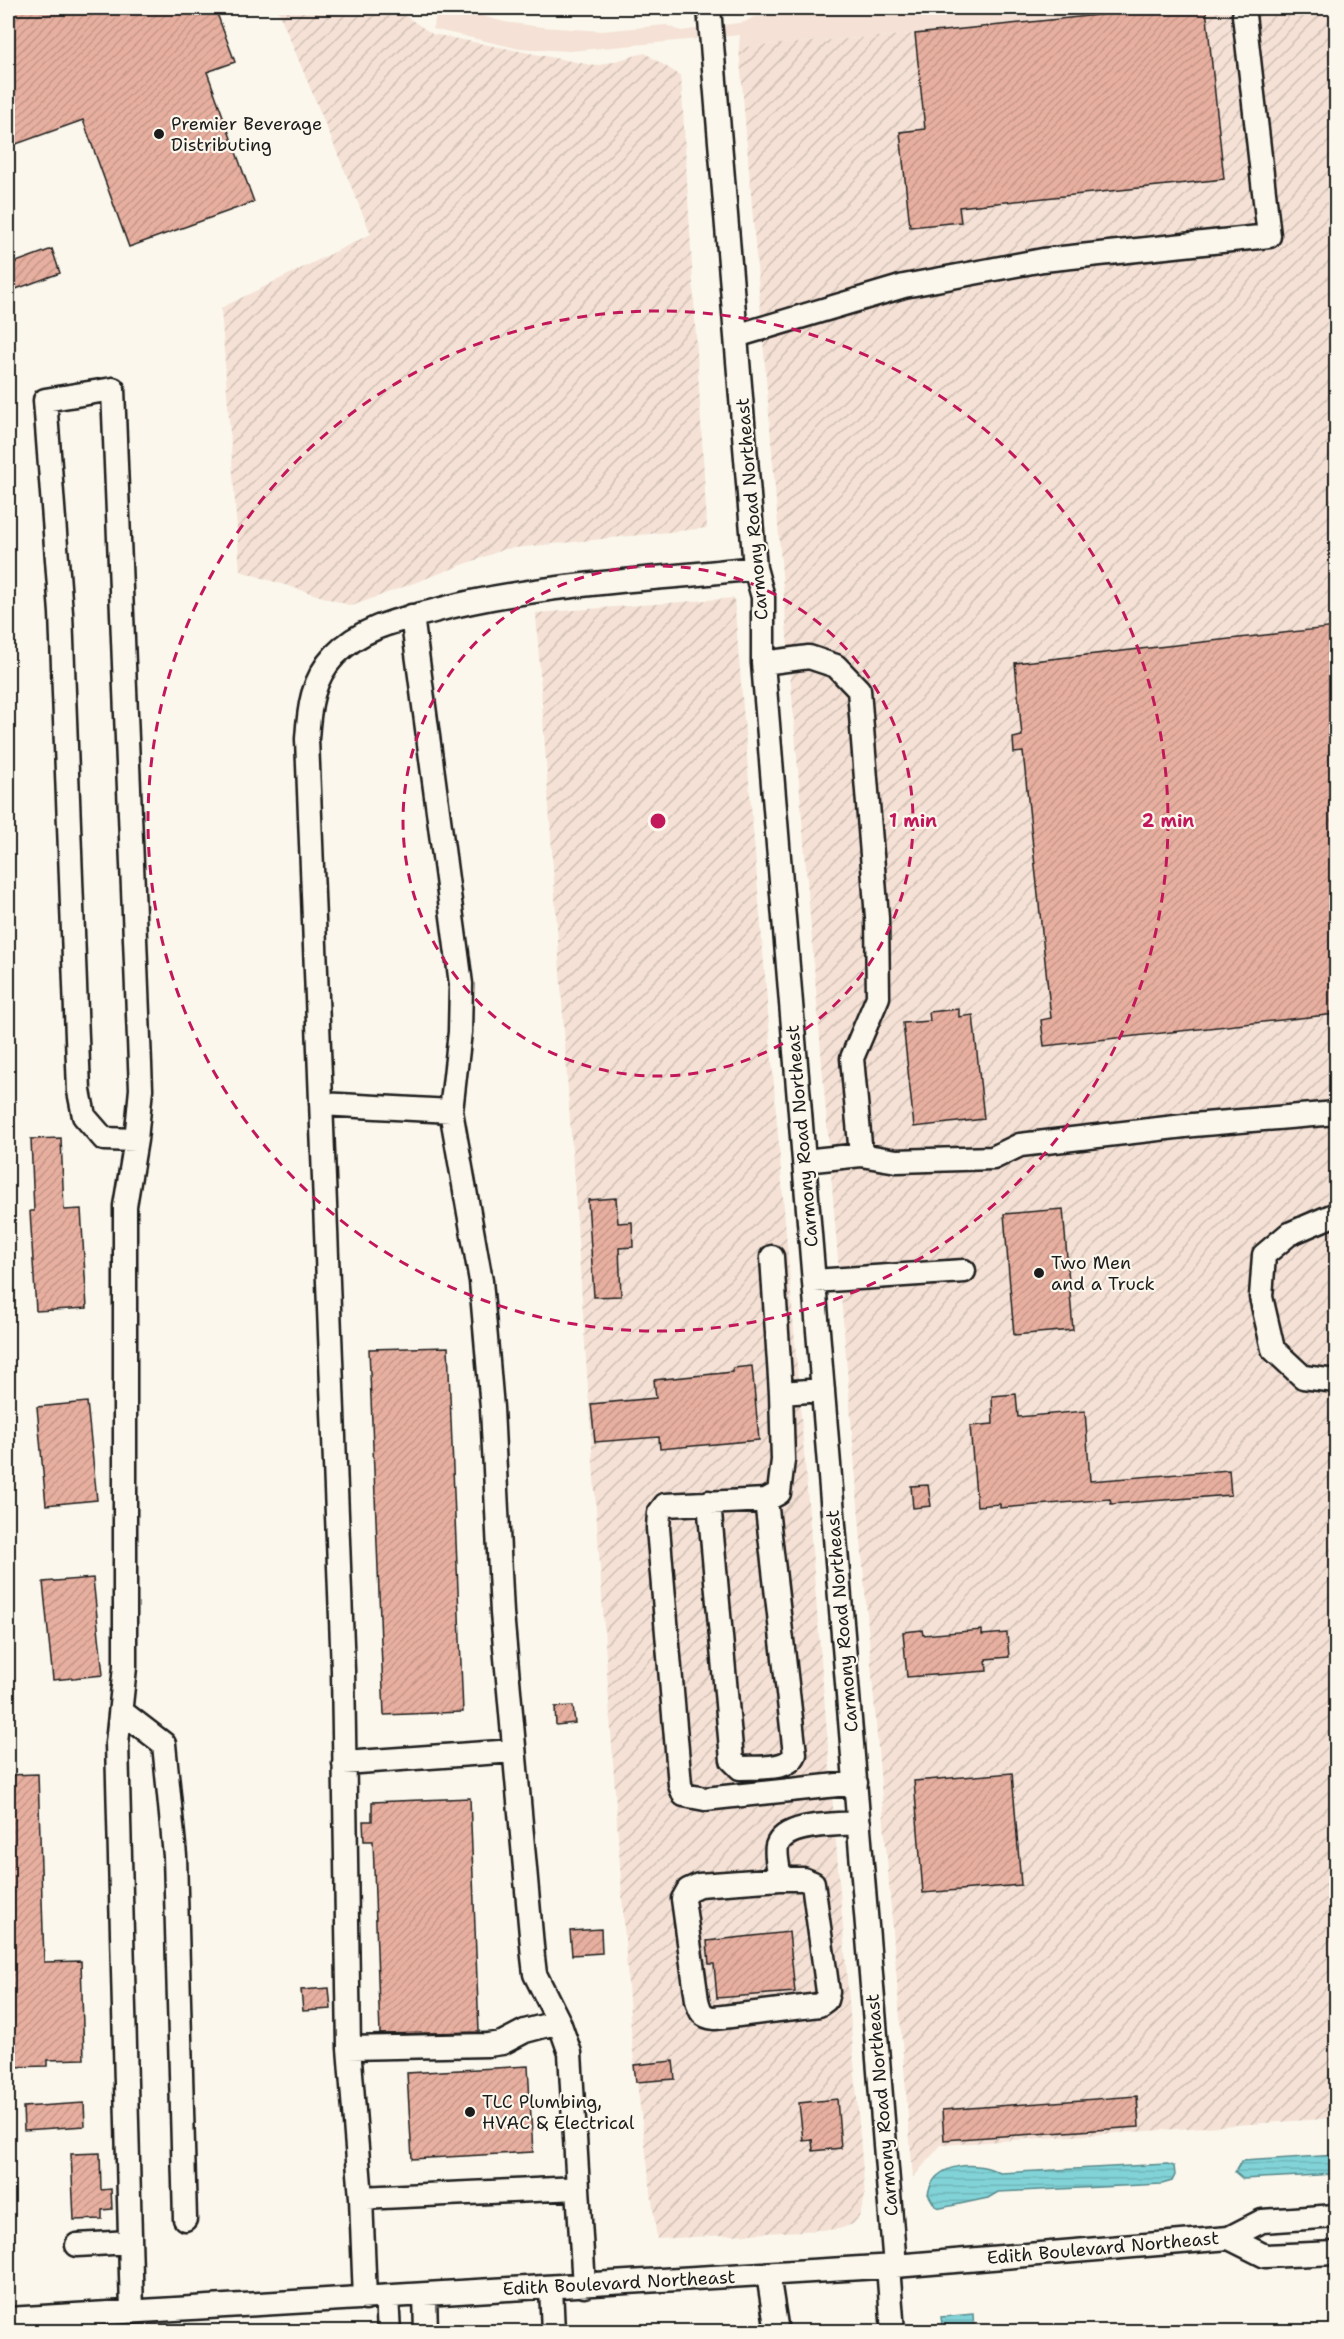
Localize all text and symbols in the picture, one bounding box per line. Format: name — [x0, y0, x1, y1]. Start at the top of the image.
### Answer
place label: Premier Beverage Distributing — [171, 112, 322, 157]
marker: Premier Beverage Distributing — [152, 127, 166, 141]
street label: Carmony Road Northeast — [730, 397, 774, 621]
text: 1 min — [889, 809, 937, 833]
text: 2 min — [1142, 809, 1194, 833]
centre of rings — [648, 811, 668, 831]
street label: Carmony Road Northeast — [780, 1024, 824, 1248]
place label: Two Men and a Truck — [1051, 1251, 1155, 1296]
marker: Two Men and a Truck — [1032, 1266, 1046, 1280]
street label: Carmony Road Northeast — [820, 1509, 864, 1733]
street label: Carmony Road Northeast — [860, 1993, 904, 2217]
place label: TLC Plumbing, HVAC & Electrical — [482, 2090, 635, 2135]
marker: TLC Plumbing, HVAC & Electrical — [463, 2105, 477, 2119]
street label: Edith Boulevard Northeast — [986, 2226, 1220, 2270]
street label: Edith Boulevard Northeast — [502, 2265, 736, 2301]

